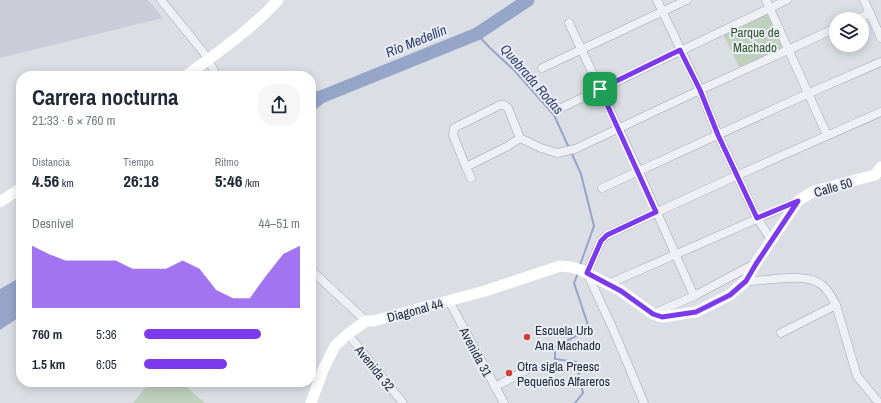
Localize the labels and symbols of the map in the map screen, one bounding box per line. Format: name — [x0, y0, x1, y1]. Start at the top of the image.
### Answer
water label: Río Medellín — [383, 21, 449, 61]
park label: Parque de Machado — [730, 24, 780, 56]
water label: Quebrada Rodas — [497, 40, 568, 118]
pin — [583, 72, 617, 106]
street label: Calle 50 — [812, 174, 854, 201]
street label: Diagonal 44 — [385, 295, 445, 326]
place label: Escuela Urb Ana Machado — [534, 322, 601, 354]
street label: Avenida 31 — [455, 324, 496, 380]
marker: Escuela Urb Ana Machado — [522, 332, 532, 342]
street label: Avenida 32 — [350, 341, 398, 395]
place label: Otra sigla Preesc Pequeños Alfareros — [517, 358, 610, 390]
marker: Otra sigla Preesc Pequeños Alfareros — [504, 368, 514, 378]

